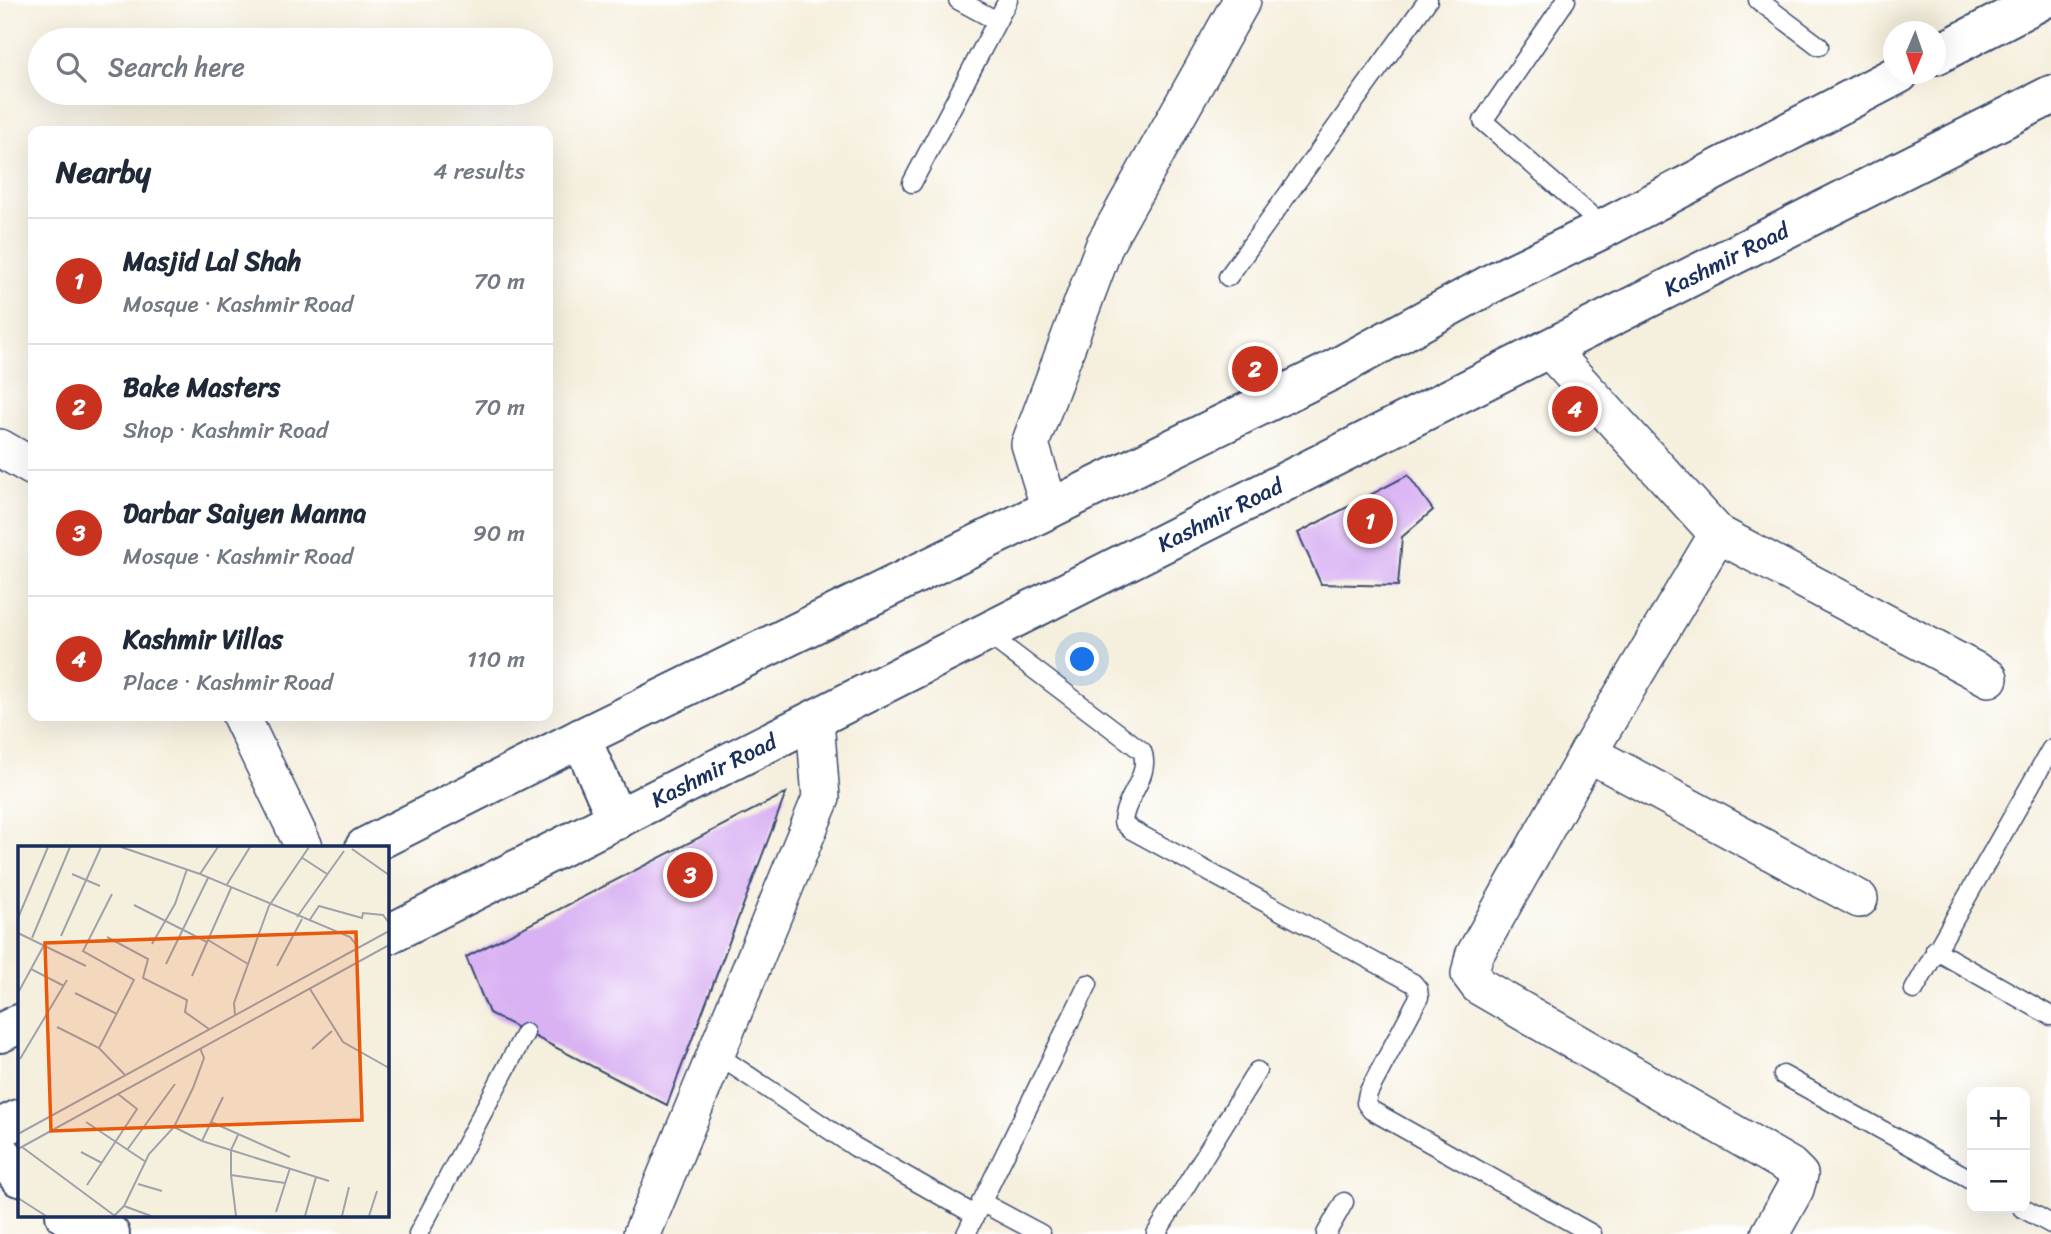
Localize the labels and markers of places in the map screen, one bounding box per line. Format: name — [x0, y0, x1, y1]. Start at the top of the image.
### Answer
pin: 2 — [1232, 343, 1278, 395]
pin: 4 — [1552, 383, 1598, 435]
pin: 1 — [1347, 495, 1393, 547]
pin: 3 — [667, 849, 713, 901]

